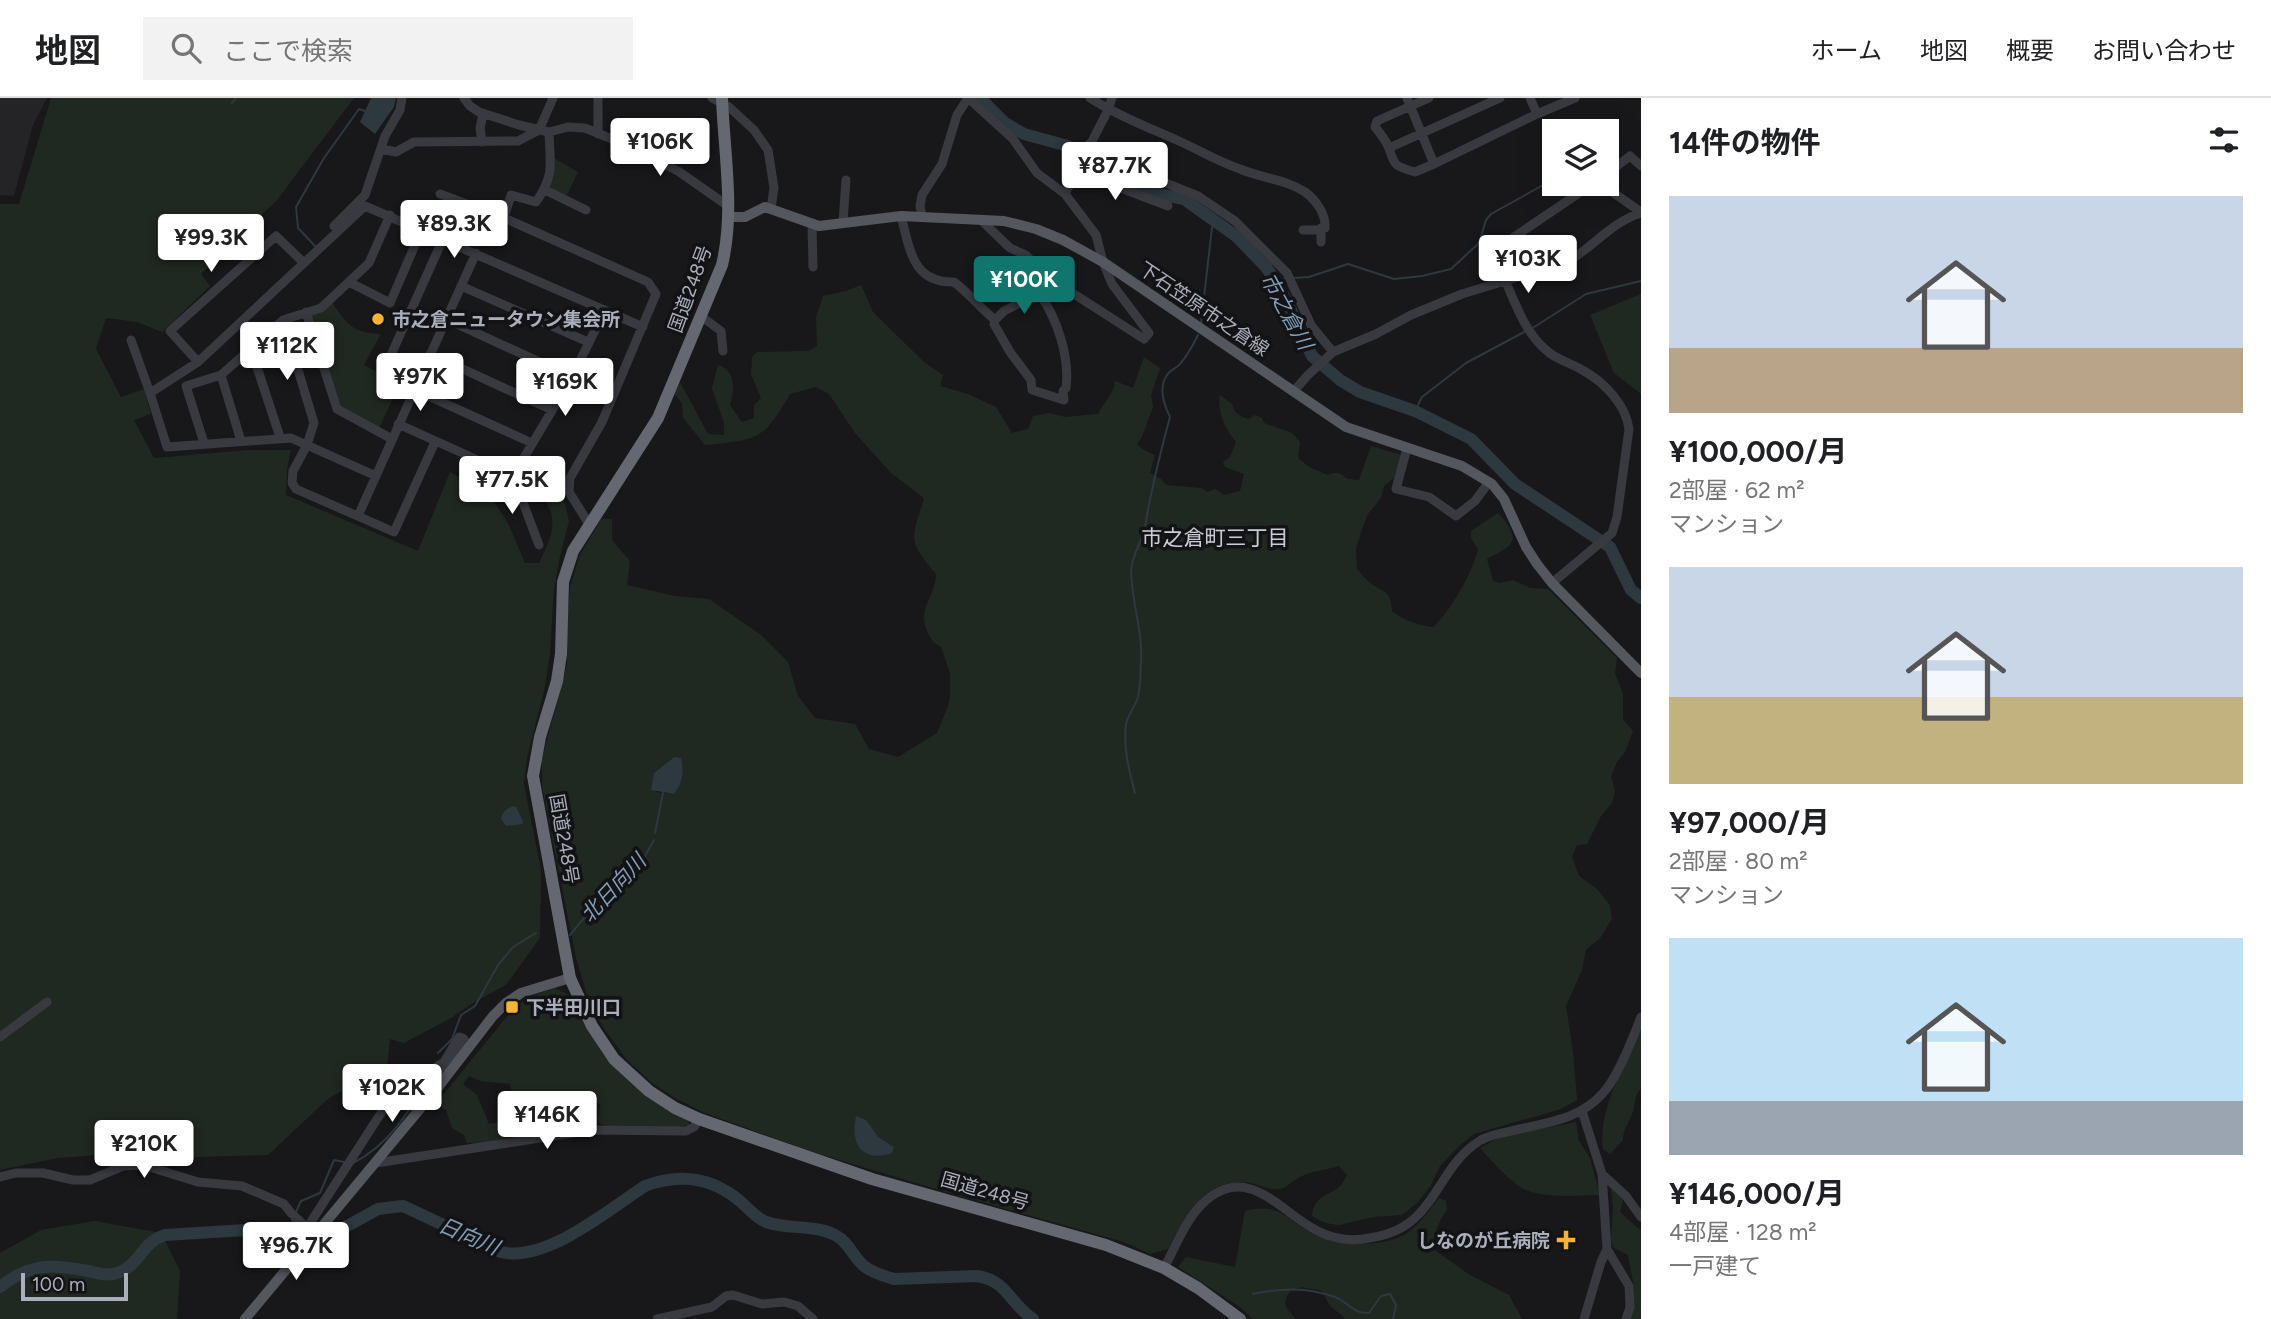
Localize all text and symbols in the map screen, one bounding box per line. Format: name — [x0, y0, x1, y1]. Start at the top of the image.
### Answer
search box — [143, 17, 633, 80]
icon: search — [167, 29, 205, 67]
text: 地図 — [35, 31, 101, 70]
text: ここで検索 — [223, 35, 353, 67]
text: ホーム — [1811, 36, 1882, 65]
text: 地図 — [1920, 36, 1968, 65]
text: 概要 — [2006, 36, 2054, 65]
text: お問い合わせ — [2092, 36, 2236, 65]
pin: ¥106K — [611, 118, 709, 178]
map controls — [1542, 119, 1619, 196]
button: layers — [1542, 119, 1619, 196]
icon: filters — [2205, 121, 2243, 159]
text: 14件の物件 — [1669, 124, 1821, 161]
text: ¥106K — [627, 127, 693, 155]
pin: ¥87.7K — [1058, 142, 1172, 202]
text: ¥87.7K — [1078, 151, 1152, 179]
pin: ¥89.3K — [397, 200, 511, 260]
text: ¥89.3K — [417, 209, 491, 237]
pin: ¥99.3K — [154, 214, 268, 274]
text: ¥99.3K — [174, 223, 248, 251]
pin: ¥103K — [1479, 236, 1577, 295]
street label: 国道248号 — [664, 242, 716, 336]
icon: home — [1893, 242, 2019, 368]
text: ¥103K — [1495, 244, 1561, 272]
pin: ¥100K — [975, 256, 1073, 316]
street label: 下石笠原市之倉線 — [1135, 257, 1273, 361]
text: ¥100K — [990, 265, 1058, 293]
water label: 市之倉川 — [1256, 268, 1319, 356]
place label: 市之倉ニュータウン集会所 — [392, 308, 620, 331]
marker: 市之倉ニュータウン集会所 — [370, 311, 386, 327]
pin: ¥112K — [238, 322, 336, 382]
text: ¥112K — [256, 331, 318, 359]
pin: ¥97K — [379, 354, 461, 413]
pin: ¥169K — [516, 358, 614, 418]
text: ¥97K — [392, 362, 448, 390]
text: ¥169K — [532, 367, 598, 395]
text: ¥100,000/月 — [1669, 433, 1847, 470]
pin: ¥77.5K — [455, 456, 569, 516]
text: ¥77.5K — [475, 465, 549, 493]
text: 2部屋 · 62 m² — [1669, 476, 1805, 504]
text: マンション — [1669, 510, 1784, 538]
district label: 市之倉町三丁目 — [1142, 525, 1289, 550]
icon: home — [1893, 613, 2019, 739]
street label: 国道248号 — [545, 792, 583, 886]
text: ¥97,000/月 — [1669, 804, 1830, 841]
water label: 北日向川 — [575, 847, 652, 927]
text: 2部屋 · 80 m² — [1669, 847, 1807, 875]
text: マンション — [1669, 881, 1784, 909]
icon: home — [1893, 984, 2019, 1110]
place label: 下半田川口 — [526, 996, 621, 1019]
marker: 下半田川口 — [504, 999, 520, 1015]
pin: ¥102K — [343, 1065, 441, 1124]
text: ¥102K — [359, 1073, 425, 1101]
pin: ¥146K — [498, 1091, 596, 1151]
text: ¥146K — [514, 1100, 580, 1128]
pin: ¥210K — [95, 1121, 193, 1180]
text: ¥210K — [111, 1129, 177, 1157]
street label: 国道248号 — [938, 1167, 1032, 1215]
text: ¥146,000/月 — [1669, 1175, 1845, 1212]
water label: 日向川 — [435, 1212, 505, 1261]
text: 4部屋 · 128 m² — [1669, 1218, 1817, 1246]
pin: ¥96.7K — [239, 1222, 353, 1282]
place label: しなのが丘病院 — [1417, 1229, 1550, 1252]
marker: しなのが丘病院 — [1556, 1230, 1576, 1250]
text: ¥96.7K — [259, 1231, 333, 1259]
text: 一戸建て — [1669, 1252, 1761, 1280]
scale bar — [21, 1270, 128, 1302]
text: 100 m — [32, 1273, 85, 1296]

